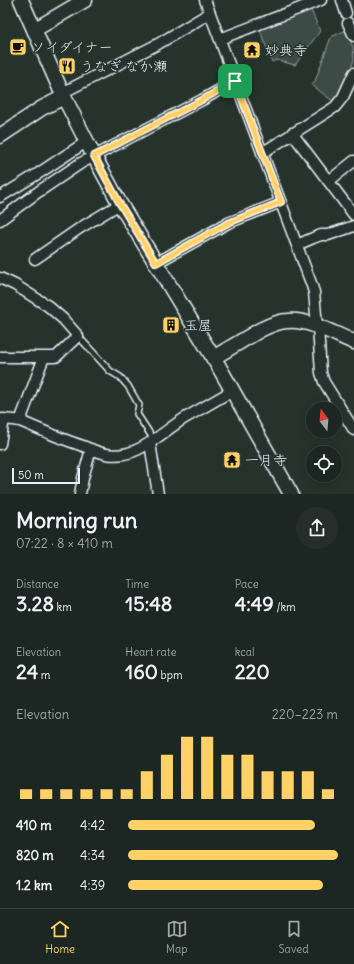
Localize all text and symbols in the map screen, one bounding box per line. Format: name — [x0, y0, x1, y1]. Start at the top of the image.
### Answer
cafe icon: ソイダイナー — [8, 37, 28, 57]
place label: ソイダイナー — [31, 38, 112, 56]
temple icon: 妙典寺 — [242, 40, 262, 60]
place label: 妙典寺 — [265, 41, 307, 59]
restaurant icon: うなぎ なか瀬 — [57, 56, 77, 76]
place label: うなぎ なか瀬 — [80, 57, 167, 75]
pin — [218, 64, 252, 98]
icon: arrive — [224, 70, 246, 92]
building icon: 玉屋 — [161, 315, 181, 335]
place label: 玉屋 — [184, 316, 212, 334]
north arrow — [306, 402, 342, 438]
map controls — [306, 402, 342, 482]
button: locate — [306, 446, 342, 482]
temple icon: 一月寺 — [222, 450, 242, 470]
place label: 一月寺 — [245, 451, 287, 469]
scale bar — [12, 466, 80, 485]
text: 50 m — [18, 468, 44, 482]
text: Morning run — [16, 506, 138, 534]
button: share — [296, 507, 338, 549]
text: 07:22 · 8 × 410 m — [16, 535, 113, 552]
text: Distance — [16, 577, 59, 591]
text: Time — [125, 577, 149, 591]
text: Pace — [235, 577, 259, 591]
text: 3.28 — [16, 591, 54, 616]
text: 15:48 — [125, 591, 172, 616]
text: 4:49 — [235, 591, 274, 616]
text: km — [54, 600, 72, 614]
text: /km — [274, 600, 296, 614]
text: Elevation — [16, 645, 61, 659]
text: Heart rate — [125, 645, 176, 659]
text: kcal — [235, 645, 254, 659]
text: 24 — [16, 659, 38, 684]
text: 160 — [125, 659, 158, 684]
text: 220 — [235, 659, 270, 684]
text: m — [38, 668, 50, 682]
text: bpm — [158, 668, 183, 682]
text: Elevation — [16, 706, 69, 723]
text: 220–223 m — [272, 706, 338, 723]
text: 410 m — [16, 817, 52, 834]
text: 4:42 — [80, 817, 105, 834]
text: 820 m — [16, 847, 54, 864]
text: 4:34 — [80, 847, 105, 864]
text: 1.2 km — [16, 877, 52, 894]
text: 4:39 — [80, 877, 105, 894]
tab: Home — [45, 918, 75, 956]
tab: Map — [166, 918, 188, 956]
tab: Saved — [278, 918, 309, 956]

